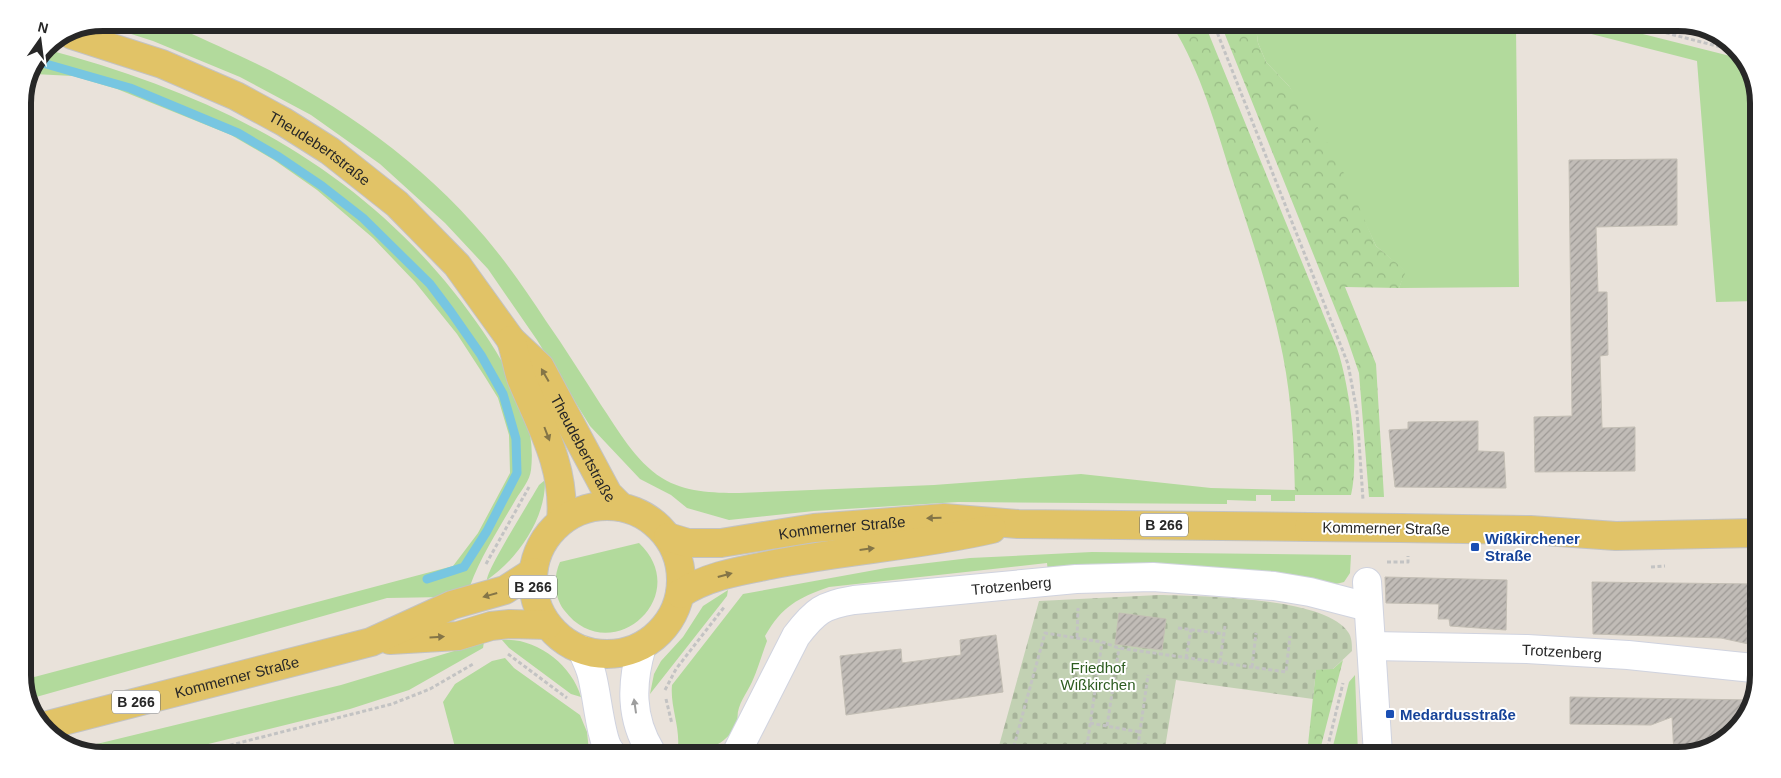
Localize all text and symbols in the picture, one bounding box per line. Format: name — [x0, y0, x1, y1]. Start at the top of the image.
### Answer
north arrow — [15, 15, 65, 65]
text: N — [36, 18, 50, 36]
street label: Theudebertstraße — [266, 107, 374, 188]
one-way arrow — [540, 368, 549, 381]
street label: Theudebertstraße — [548, 391, 619, 505]
one-way arrow — [544, 427, 551, 442]
street label: Kommerner Straße — [777, 512, 906, 542]
road number: B 266 — [1140, 514, 1188, 536]
one-way arrow — [926, 515, 942, 523]
street label: Kommerner Straße — [1322, 518, 1450, 538]
place label: Wißkirchener Straße — [1485, 530, 1580, 564]
marker: Wißkirchener Straße — [1469, 541, 1481, 553]
one-way arrow — [859, 545, 875, 553]
one-way arrow — [717, 571, 732, 579]
street label: Trotzenberg — [970, 573, 1052, 597]
road number: B 266 — [509, 576, 557, 598]
one-way arrow — [483, 591, 498, 599]
one-way arrow — [429, 633, 445, 641]
street label: Trotzenberg — [1522, 640, 1603, 662]
street label: Kommerner Straße — [173, 652, 301, 701]
park label: Friedhof Wißkirchen — [1060, 659, 1136, 693]
road number: B 266 — [112, 690, 160, 714]
one-way arrow — [631, 698, 639, 714]
place label: Medardusstraße — [1400, 706, 1516, 723]
marker: Medardusstraße — [1384, 708, 1396, 720]

